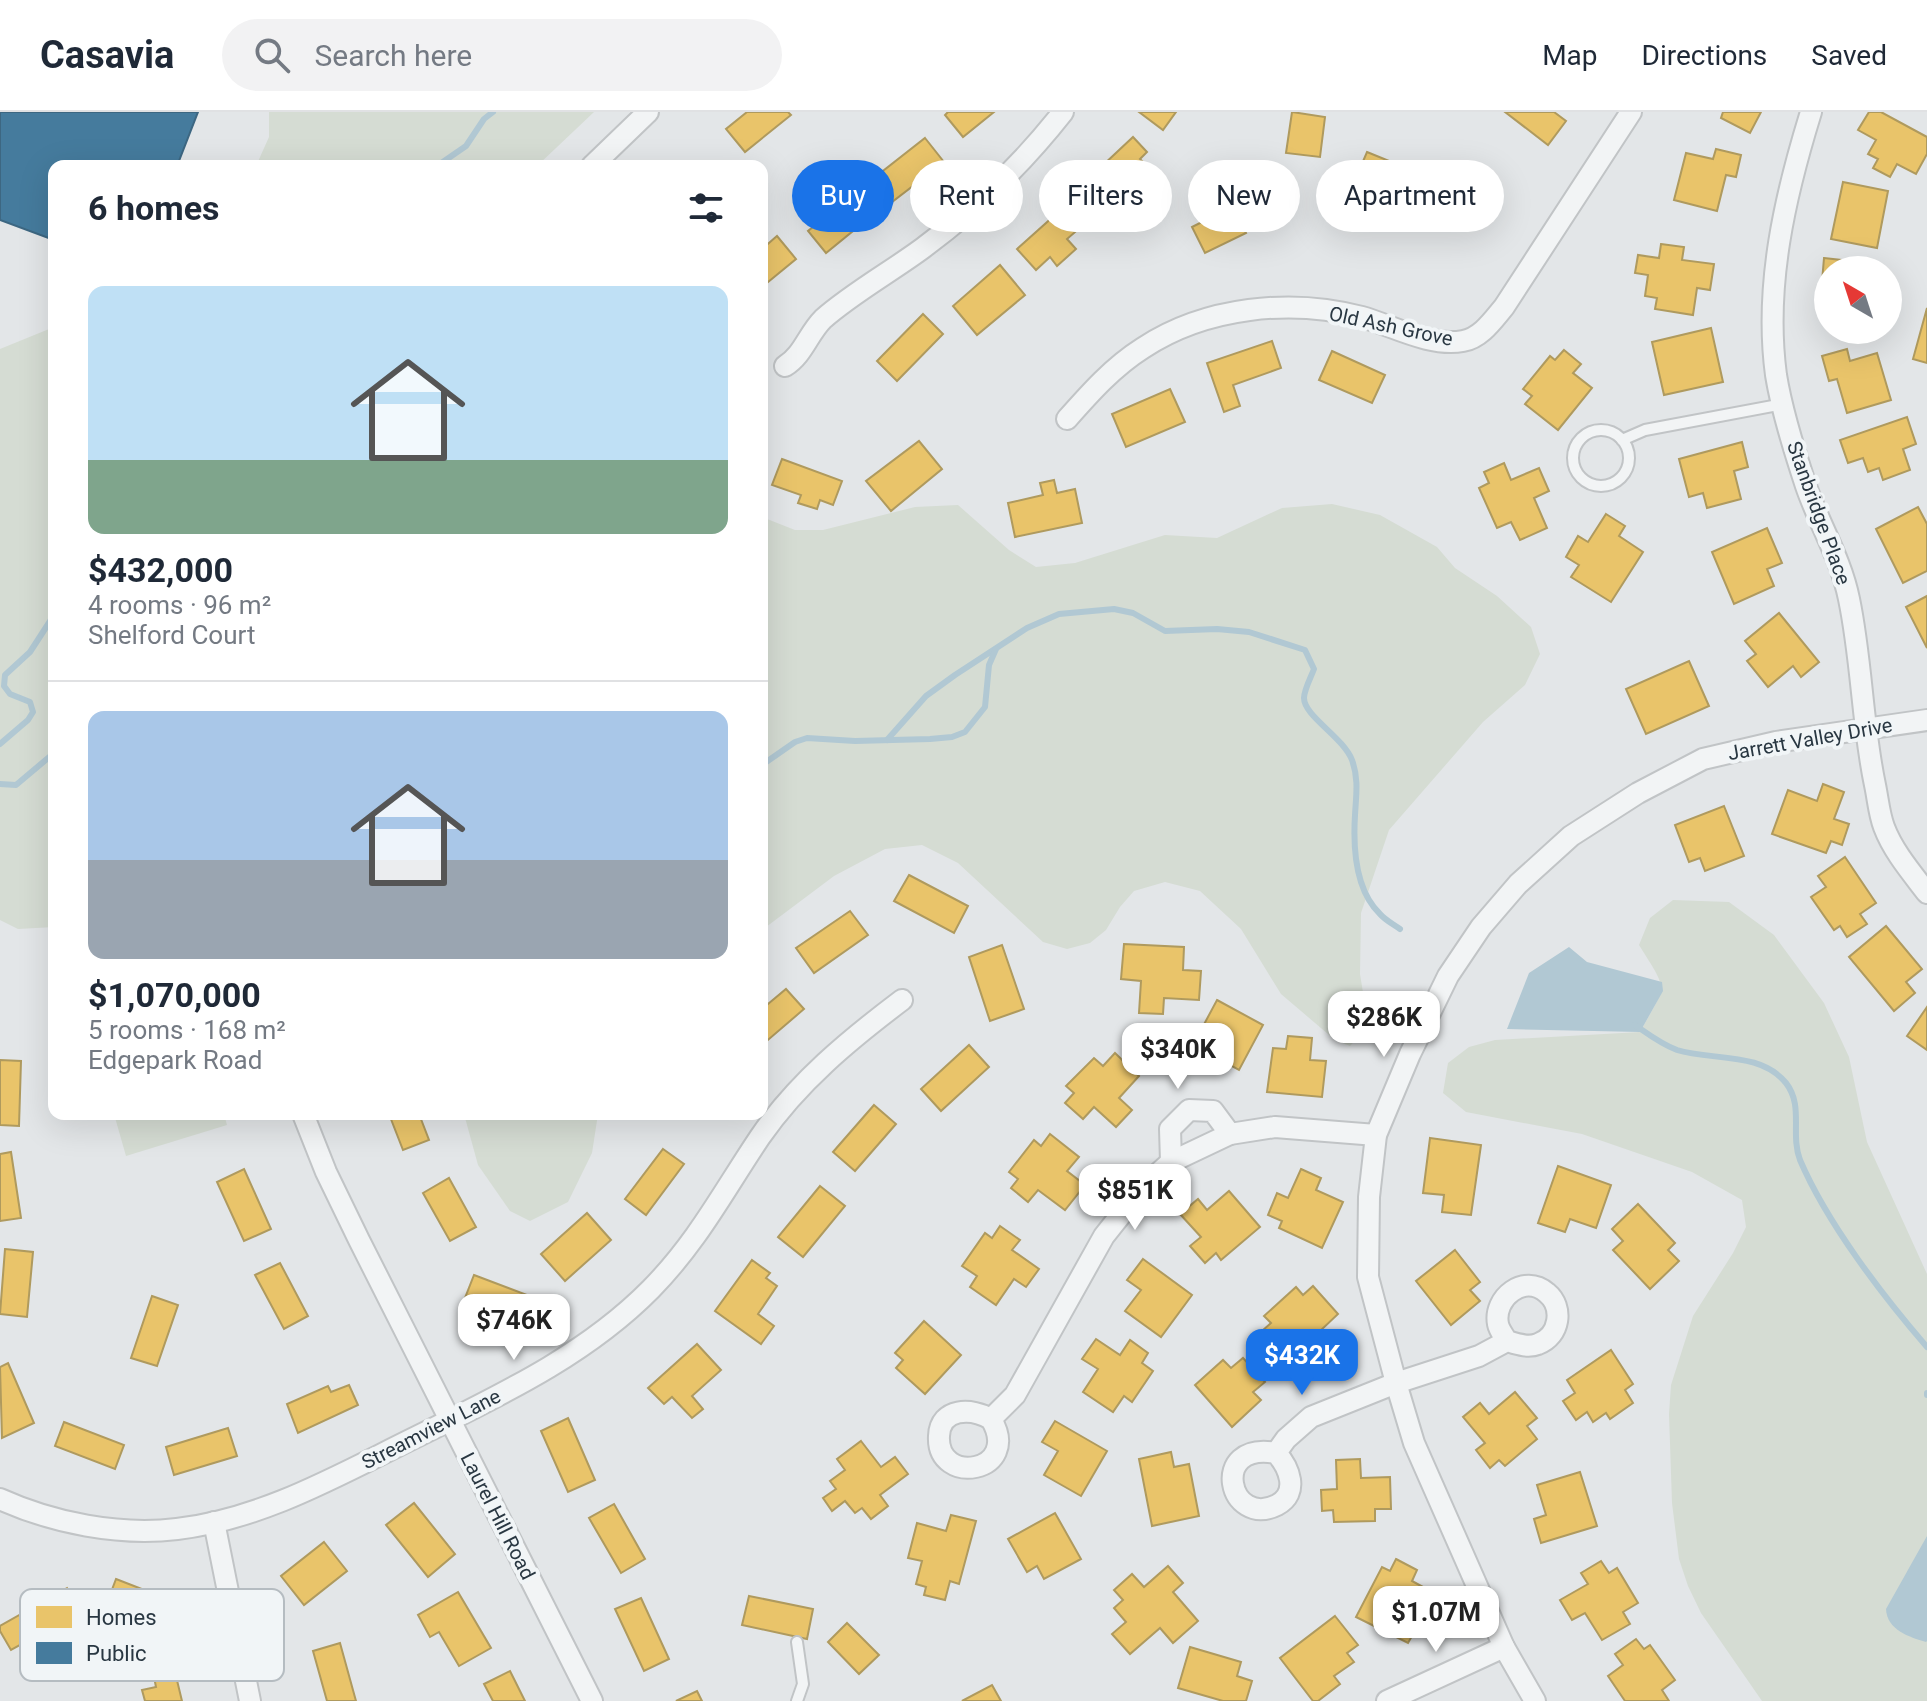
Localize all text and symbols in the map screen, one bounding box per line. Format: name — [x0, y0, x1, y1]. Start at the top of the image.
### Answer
search box — [222, 19, 782, 91]
text: Casavia — [40, 33, 174, 77]
icon: search — [250, 33, 294, 77]
text: Search here — [314, 38, 472, 73]
text: Map — [1542, 39, 1598, 72]
text: Directions — [1642, 39, 1767, 72]
text: Saved — [1811, 39, 1887, 72]
chip: Buy — [792, 160, 894, 232]
chip: Rent — [910, 160, 1023, 232]
chip: Filters — [1039, 160, 1172, 232]
chip: New — [1188, 160, 1300, 232]
chip: Apartment — [1316, 160, 1504, 232]
icon: filters — [684, 186, 728, 230]
text: 6 homes — [88, 188, 219, 228]
north arrow — [1814, 256, 1902, 344]
map controls — [1814, 256, 1902, 344]
street label: Old Ash Grove — [1327, 301, 1455, 351]
icon: home — [336, 338, 480, 482]
street label: Stanbridge Place — [1782, 438, 1856, 588]
text: $432,000 — [88, 550, 233, 590]
text: 4 rooms · 96 m² — [88, 590, 271, 620]
text: Shelford Court — [88, 620, 255, 650]
street label: Jarrett Valley Drive — [1726, 713, 1894, 765]
icon: home — [336, 763, 480, 907]
text: $1,070,000 — [88, 975, 261, 1015]
pin: $286K — [1328, 991, 1440, 1059]
text: $286K — [1346, 1002, 1422, 1032]
text: 5 rooms · 168 m² — [88, 1015, 286, 1045]
pin: $340K — [1122, 1023, 1234, 1091]
text: $340K — [1140, 1034, 1216, 1064]
text: Edgepark Road — [88, 1045, 262, 1075]
pin: $851K — [1079, 1164, 1191, 1232]
text: $851K — [1097, 1175, 1173, 1205]
pin: $746K — [458, 1294, 570, 1362]
text: $746K — [476, 1305, 552, 1335]
pin: $432K — [1246, 1329, 1358, 1397]
text: $432K — [1264, 1340, 1340, 1370]
street label: Streamview Lane — [358, 1384, 504, 1474]
street label: Laurel Hill Road — [456, 1448, 540, 1584]
pin: $1.07M — [1371, 1586, 1501, 1654]
legend — [20, 1589, 284, 1681]
text: $1.07M — [1391, 1597, 1481, 1627]
text: Homes — [86, 1605, 157, 1630]
text: Public — [86, 1641, 147, 1666]

